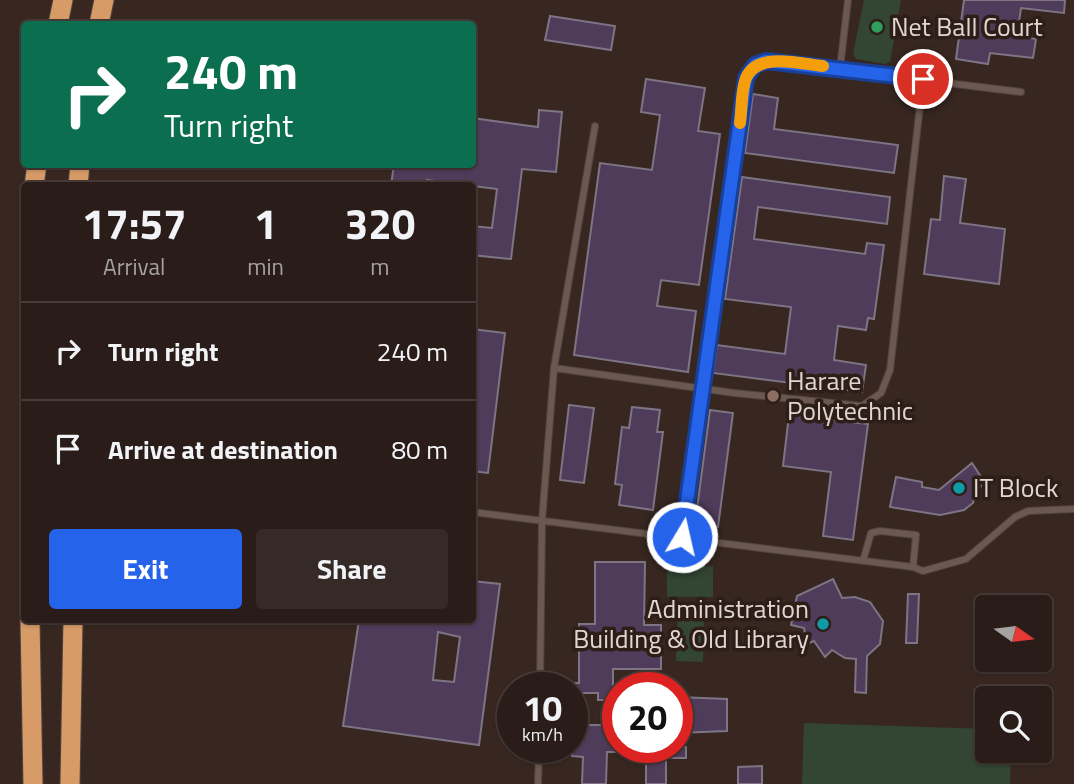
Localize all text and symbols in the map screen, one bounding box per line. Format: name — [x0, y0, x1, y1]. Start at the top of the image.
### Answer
place label: Net Ball Court — [891, 7, 1043, 46]
marker: Net Ball Court — [869, 19, 885, 35]
text: 240 m — [164, 33, 298, 108]
icon: right — [49, 49, 140, 140]
pin — [893, 49, 953, 109]
icon: arrive — [904, 60, 942, 98]
text: Turn right — [164, 101, 293, 149]
text: 17:57 — [82, 191, 187, 255]
text: 1 — [254, 191, 277, 255]
text: 320 — [345, 191, 415, 255]
text: Arrival — [103, 249, 165, 284]
text: min — [247, 249, 284, 284]
text: m — [370, 249, 390, 284]
icon: right — [49, 332, 87, 370]
text: Turn right — [108, 332, 219, 371]
text: 240 m — [377, 332, 448, 371]
place label: Harare Polytechnic — [787, 361, 913, 430]
marker: Harare Polytechnic — [765, 388, 781, 404]
icon: arrive — [49, 430, 87, 468]
text: Arrive at destination — [108, 430, 338, 469]
text: 80 m — [391, 430, 448, 469]
place label: IT Block — [973, 468, 1058, 507]
marker: IT Block — [951, 480, 967, 496]
position arrow — [645, 500, 719, 574]
button: Exit — [49, 529, 242, 609]
button: Share — [256, 529, 448, 609]
place label: Administration Building & Old Library — [573, 589, 809, 658]
north arrow — [975, 595, 1052, 672]
map controls — [975, 595, 1052, 763]
marker: Administration Building & Old Library — [815, 616, 831, 632]
speed limit sign: 20 — [602, 672, 693, 763]
text: 10 — [523, 681, 562, 735]
button: search — [975, 686, 1052, 763]
text: km/h — [522, 721, 563, 748]

